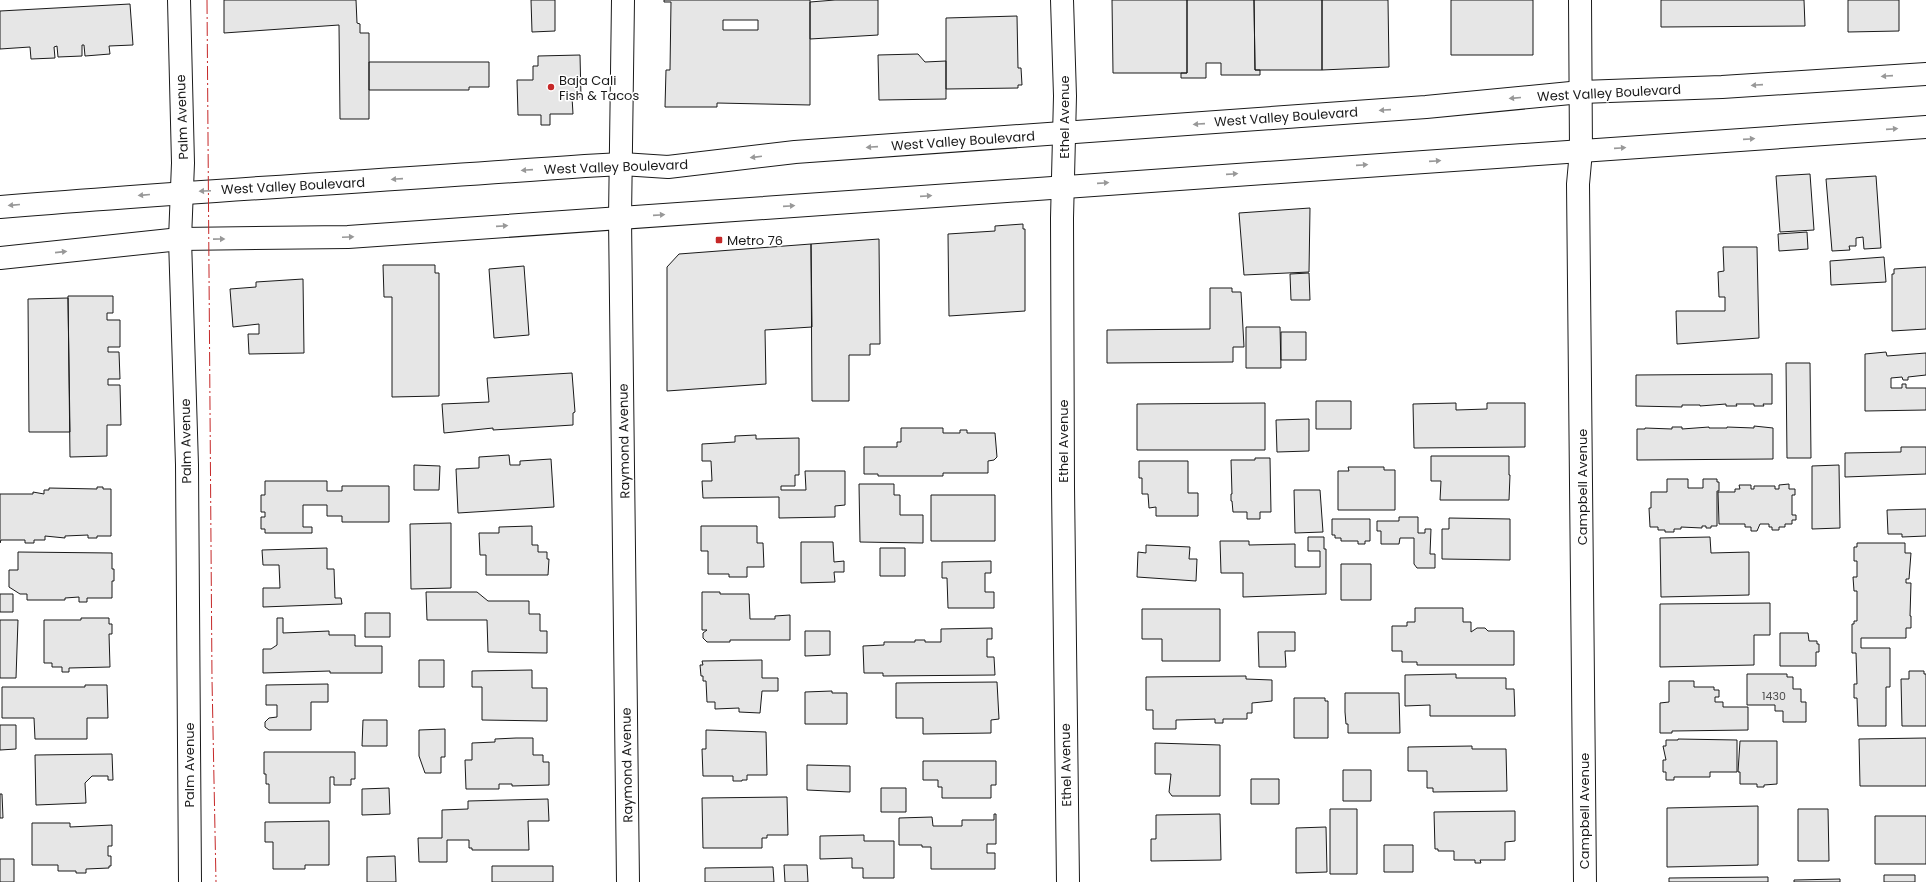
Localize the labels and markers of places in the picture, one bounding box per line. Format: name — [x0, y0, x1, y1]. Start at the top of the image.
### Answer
place label: Baja Cali Fish & Tacos — [559, 71, 639, 105]
marker: Baja Cali Fish & Tacos — [546, 82, 556, 92]
place label: Metro 76 — [727, 231, 783, 250]
marker: Metro 76 — [714, 235, 724, 245]

